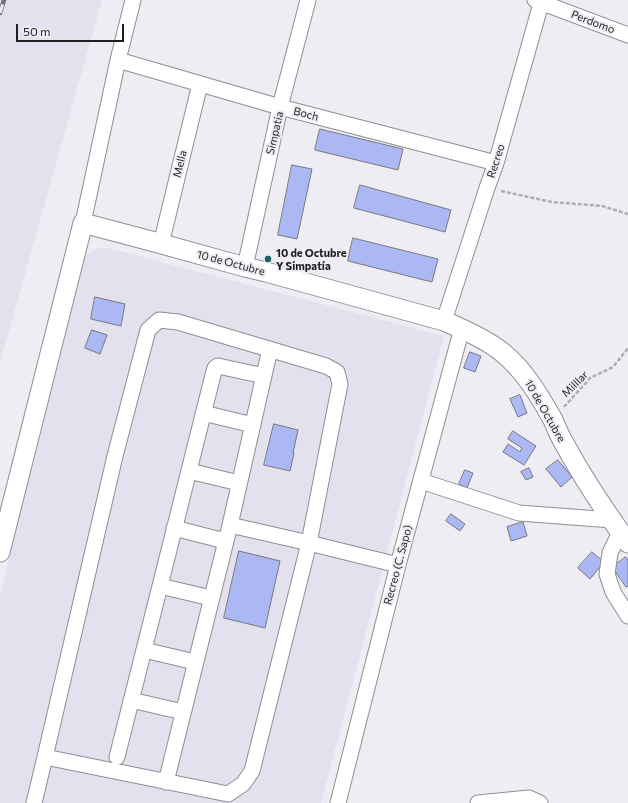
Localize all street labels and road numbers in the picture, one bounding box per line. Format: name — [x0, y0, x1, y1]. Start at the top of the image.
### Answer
street label: Perdomo — [569, 8, 617, 36]
street label: Boch — [292, 104, 320, 124]
street label: Simpatia — [264, 110, 286, 156]
street label: Recreo — [484, 142, 508, 180]
street label: Mella — [170, 149, 190, 179]
street label: 10 de Octubre — [196, 248, 266, 278]
street label: Milllar — [559, 368, 591, 400]
street label: 10 de Octubre — [522, 377, 568, 445]
street label: Recreo (C. Sapo) — [381, 524, 415, 606]

